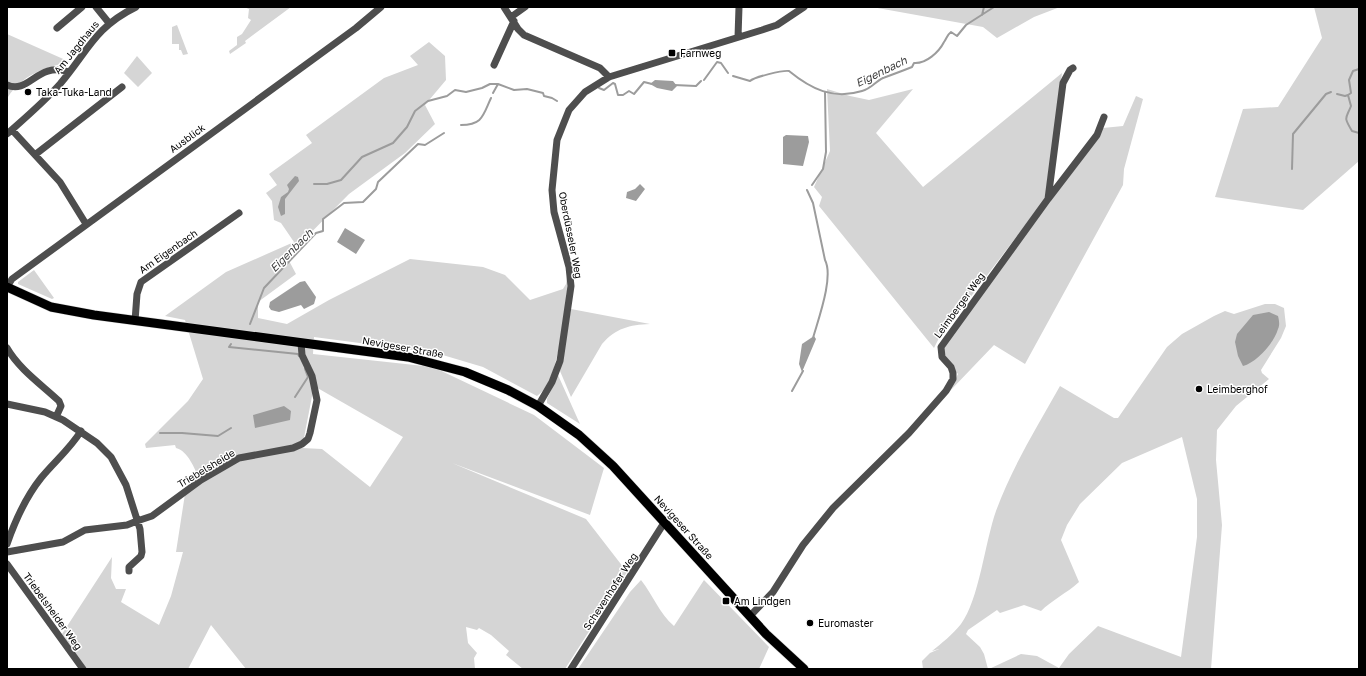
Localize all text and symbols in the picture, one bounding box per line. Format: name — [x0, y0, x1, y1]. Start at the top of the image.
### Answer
street label: Am Jagdhaus — [51, 18, 101, 76]
place label: Farnweg — [680, 47, 721, 59]
marker: Farnweg — [667, 48, 677, 58]
water label: Eigenbach — [853, 52, 910, 90]
place label: Taka-Tuka-Land — [36, 86, 112, 98]
marker: Taka-Tuka-Land — [23, 87, 33, 97]
street label: Ausblick — [167, 121, 207, 155]
street label: Oberdüsseler Weg — [557, 191, 585, 279]
water label: Eigenbach — [267, 225, 317, 275]
street label: Am Eigenbach — [137, 226, 199, 276]
street label: Leimberger Weg — [931, 270, 987, 340]
street label: Nevigeser Straße — [361, 334, 445, 360]
place label: Leimberghof — [1207, 383, 1268, 395]
marker: Leimberghof — [1194, 384, 1204, 394]
street label: Triebelsheide — [175, 446, 237, 490]
street label: Nevigeser Straße — [652, 492, 716, 562]
street label: Schevenhofer Weg — [580, 550, 640, 632]
street label: Triebelsheider Weg — [21, 570, 85, 652]
place label: Am Lindgen — [734, 595, 791, 607]
marker: Am Lindgen — [721, 596, 731, 606]
place label: Euromaster — [818, 617, 874, 629]
marker: Euromaster — [805, 618, 815, 628]

